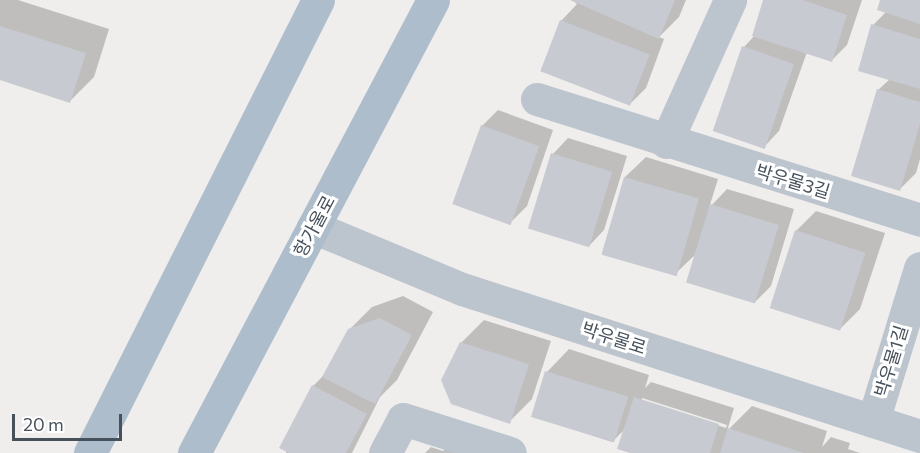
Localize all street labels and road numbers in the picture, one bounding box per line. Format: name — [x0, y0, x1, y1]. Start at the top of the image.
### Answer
street label: 박우물3길 — [753, 159, 833, 203]
street label: 항가울로 — [289, 192, 339, 260]
street label: 박우물로 — [579, 317, 649, 359]
street label: 박우물1길 — [870, 322, 912, 400]

